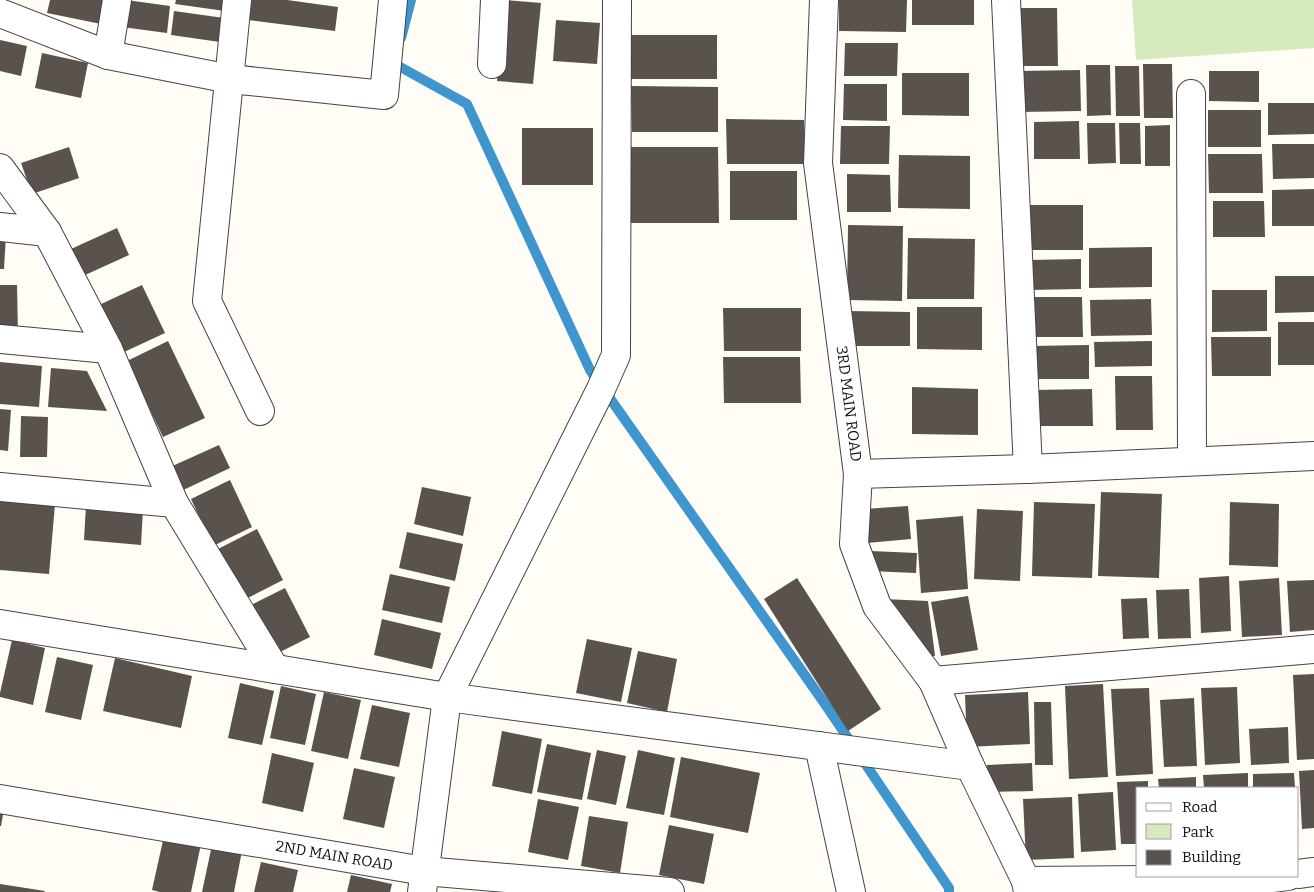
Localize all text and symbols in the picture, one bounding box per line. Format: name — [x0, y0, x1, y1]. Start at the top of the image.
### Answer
street label: 3RD MAIN ROAD — [833, 345, 865, 463]
legend — [1136, 787, 1299, 877]
text: Road — [1182, 798, 1217, 816]
text: Park — [1182, 823, 1214, 841]
street label: 2ND MAIN ROAD — [274, 837, 394, 875]
text: Building — [1182, 848, 1241, 866]

